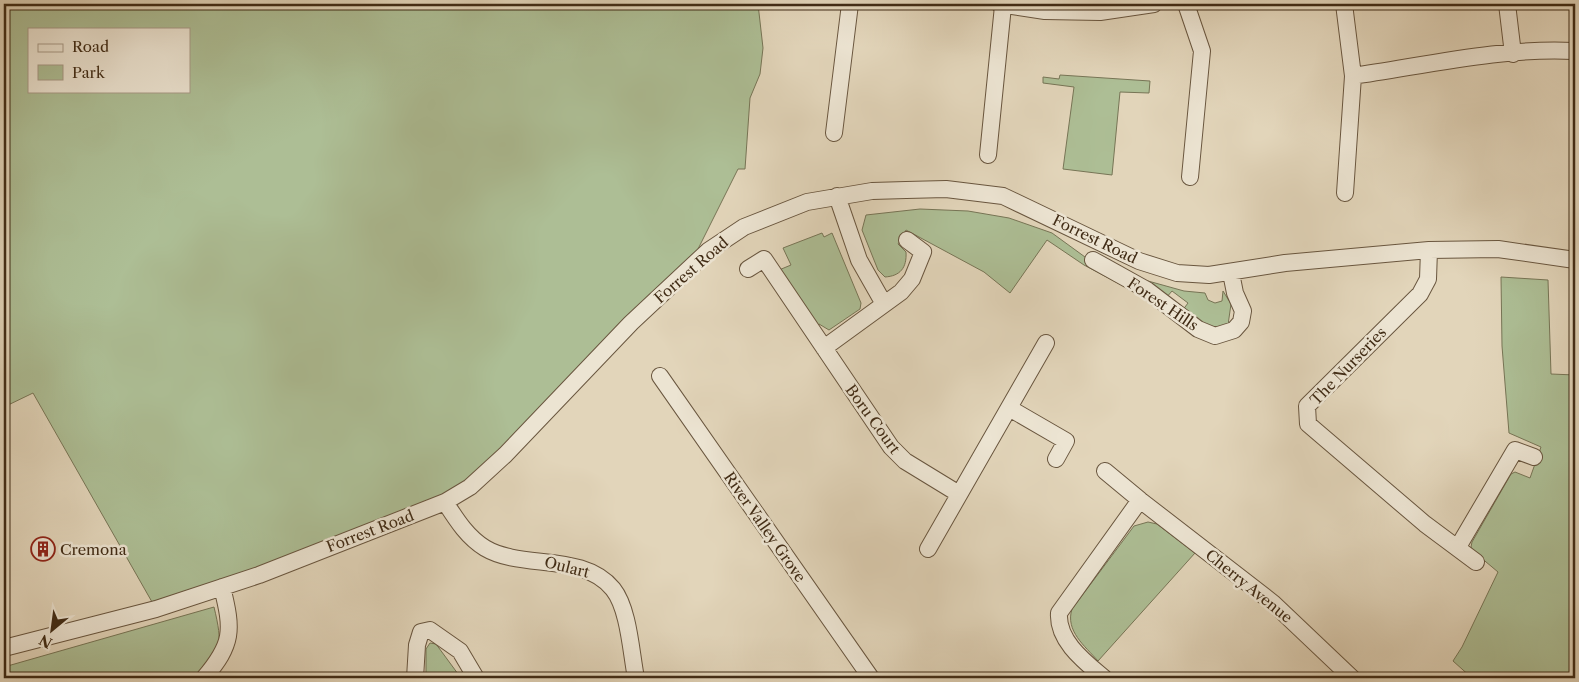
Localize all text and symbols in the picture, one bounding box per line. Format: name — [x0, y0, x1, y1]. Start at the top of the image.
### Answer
legend — [28, 28, 190, 92]
text: Road — [72, 37, 109, 56]
text: Park — [72, 63, 106, 82]
street label: Forrest Road — [1049, 210, 1141, 268]
street label: Forrest Road — [650, 233, 732, 307]
street label: Forest Hills — [1124, 273, 1202, 335]
street label: The Nurseries — [1306, 323, 1390, 409]
street label: Boru Court — [842, 381, 905, 458]
street label: River Valley Grove — [720, 468, 810, 586]
street label: Forrest Road — [324, 506, 416, 556]
building icon: Cremona — [30, 536, 56, 562]
place label: Cremona — [60, 540, 127, 559]
street label: Cherry Avenue — [1202, 545, 1296, 627]
street label: Oulart — [543, 552, 592, 582]
north arrow — [28, 604, 78, 654]
text: N — [36, 631, 55, 652]

